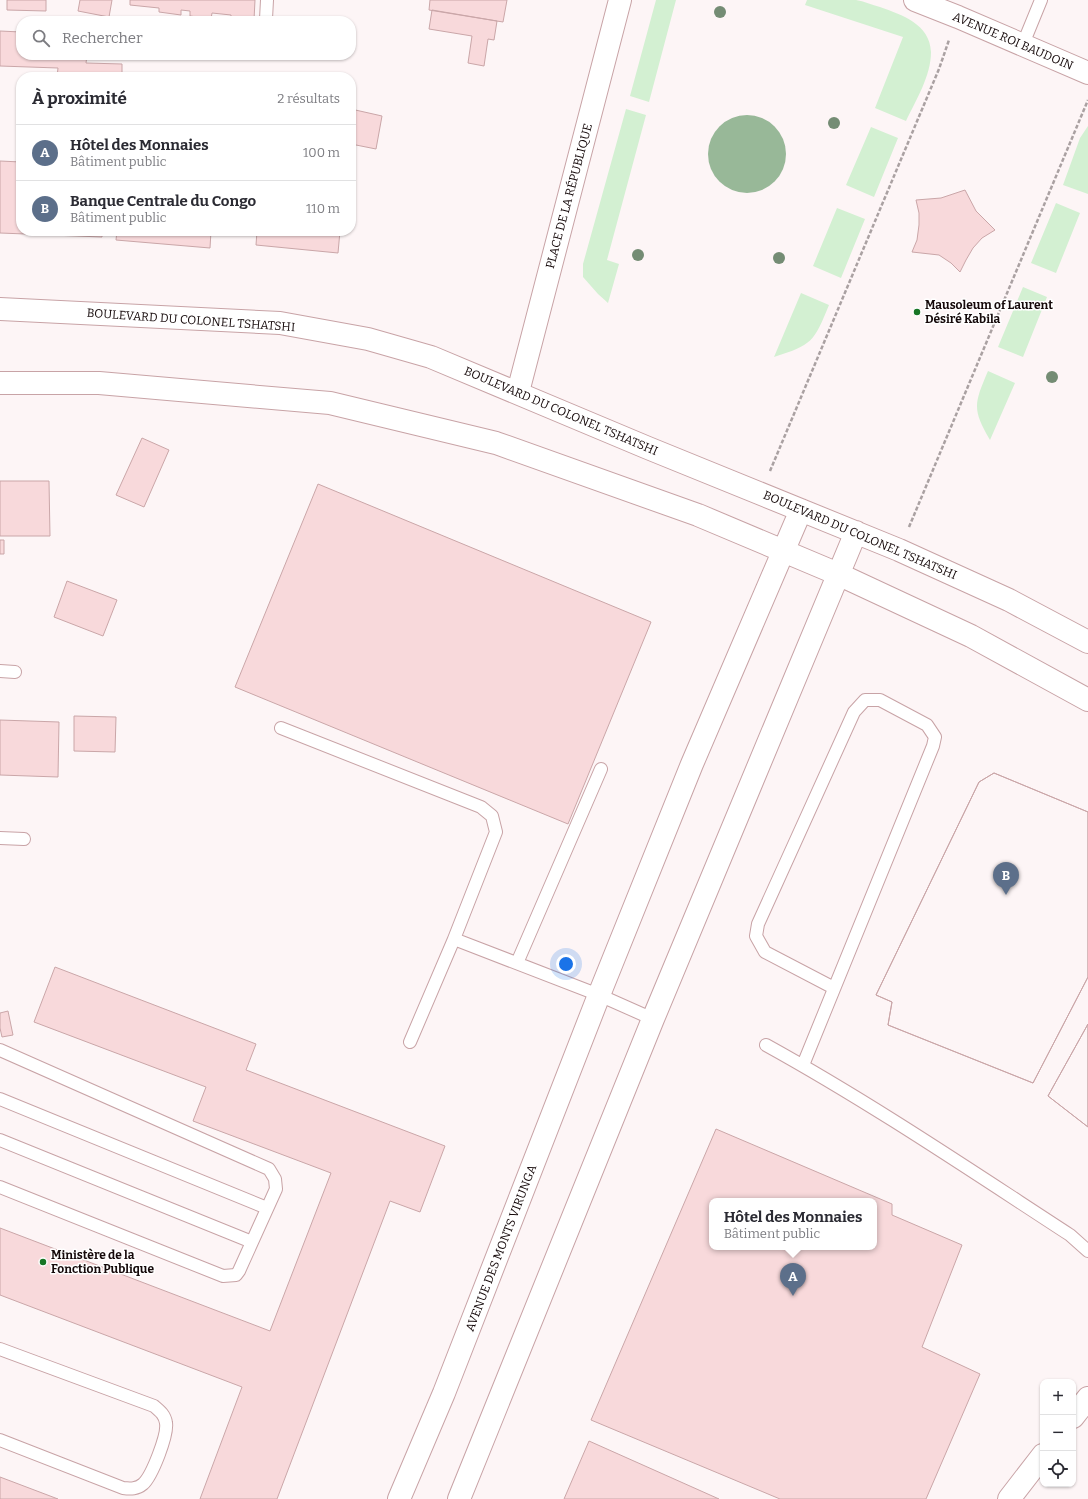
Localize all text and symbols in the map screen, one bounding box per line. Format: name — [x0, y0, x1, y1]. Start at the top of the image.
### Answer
street label: AVENUE ROI BAUDOIN — [951, 9, 1076, 73]
search box — [16, 16, 356, 60]
icon: search — [30, 27, 52, 49]
text: Rechercher — [62, 29, 143, 47]
text: À proximité — [32, 88, 127, 109]
text: 2 résultats — [277, 91, 340, 106]
street label: PLACE DE LA RÉPUBLIQUE — [542, 122, 595, 270]
text: Hôtel des Monnaies — [70, 136, 209, 154]
text: A — [40, 145, 50, 160]
text: 100 m — [303, 145, 340, 160]
text: Bâtiment public — [70, 154, 166, 169]
text: Banque Centrale du Congo — [70, 192, 256, 210]
text: B — [41, 201, 49, 216]
text: 110 m — [306, 201, 340, 216]
text: Bâtiment public — [70, 210, 166, 225]
place label: Mausoleum of Laurent Désiré Kabila — [925, 298, 1053, 326]
street label: BOULEVARD DU COLONEL TSHATSHI — [86, 306, 296, 334]
marker: Mausoleum of Laurent Désiré Kabila — [912, 307, 922, 317]
street label: BOULEVARD DU COLONEL TSHATSHI — [462, 364, 660, 458]
street label: BOULEVARD DU COLONEL TSHATSHI — [761, 488, 959, 582]
pin: B — [993, 862, 1019, 895]
your location — [556, 954, 576, 974]
street label: AVENUE DES MONTS VIRUNGA — [463, 1162, 540, 1333]
popup — [709, 1198, 877, 1250]
text: Hôtel des Monnaies — [724, 1208, 862, 1226]
text: Bâtiment public — [724, 1226, 820, 1241]
place label: Ministère de la Fonction Publique — [51, 1248, 154, 1276]
marker: Ministère de la Fonction Publique — [38, 1257, 48, 1267]
pin: A — [780, 1263, 806, 1296]
map controls — [1040, 1379, 1076, 1487]
button: + — [1040, 1379, 1076, 1415]
button: − — [1040, 1415, 1076, 1451]
button: locate — [1040, 1451, 1076, 1487]

